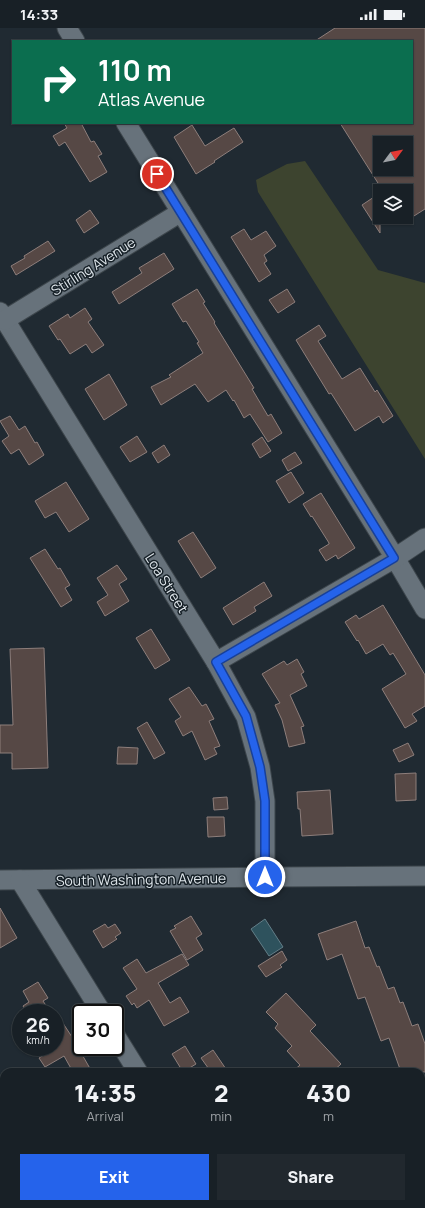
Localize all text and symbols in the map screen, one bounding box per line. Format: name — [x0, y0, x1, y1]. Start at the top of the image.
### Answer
text: 14:33 — [20, 4, 58, 25]
text: 110 m — [98, 51, 172, 89]
icon: right — [32, 56, 84, 108]
text: Atlas Avenue — [98, 87, 205, 111]
north arrow — [373, 136, 413, 176]
map controls — [373, 136, 413, 224]
pin — [140, 157, 174, 191]
icon: arrive — [146, 163, 168, 185]
button: layers — [373, 184, 413, 224]
street label: Stirling Avenue — [47, 232, 139, 300]
street label: Loa Street — [141, 550, 193, 617]
position arrow — [244, 856, 286, 898]
street label: South Washington Avenue — [56, 868, 226, 890]
speed limit sign: 30 — [72, 1004, 124, 1056]
text: 26 — [26, 1011, 50, 1038]
text: km/h — [26, 1033, 50, 1047]
text: 14:35 — [74, 1076, 136, 1109]
text: 2 — [214, 1076, 228, 1109]
text: 430 — [306, 1076, 351, 1109]
text: Arrival — [87, 1107, 124, 1125]
text: min — [210, 1107, 232, 1125]
text: m — [323, 1107, 334, 1125]
button: Exit — [20, 1154, 209, 1200]
button: Share — [217, 1154, 405, 1200]

